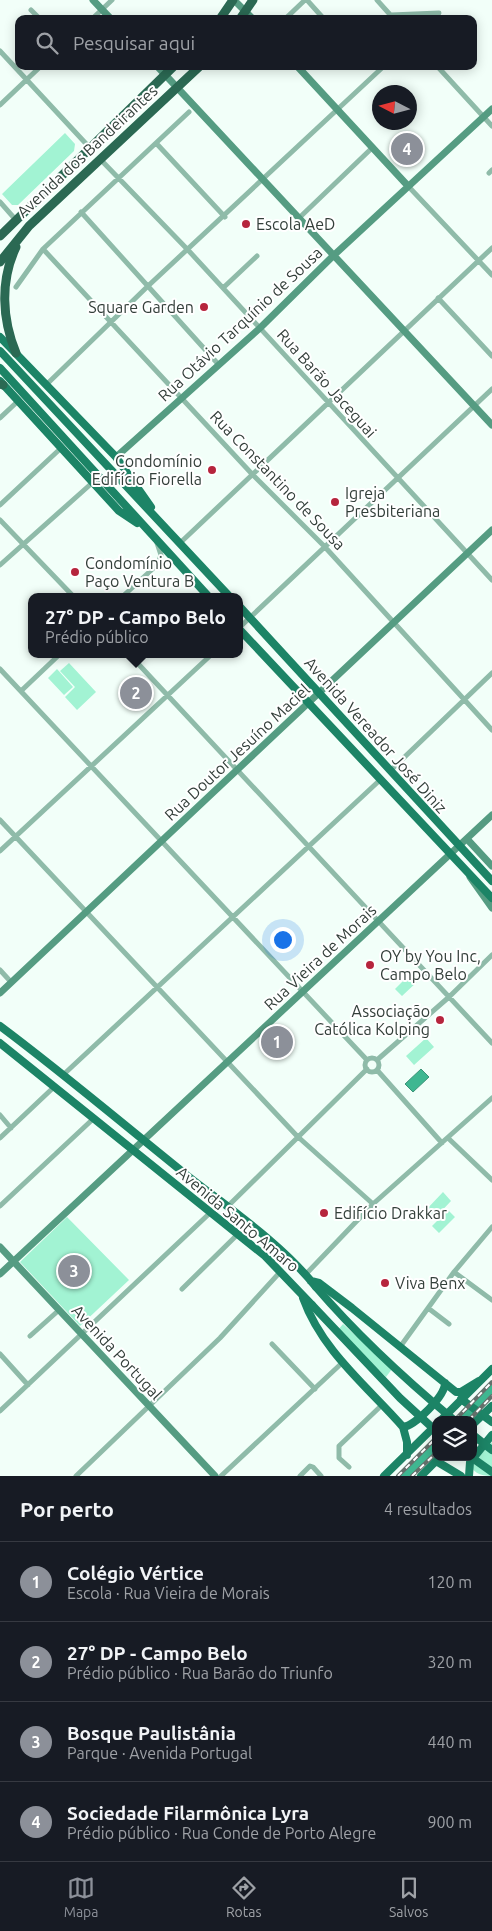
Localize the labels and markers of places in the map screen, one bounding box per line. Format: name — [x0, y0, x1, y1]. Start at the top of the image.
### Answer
pin: 4 — [391, 130, 423, 168]
place label: Escola AeD — [256, 215, 335, 233]
marker: Escola AeD — [240, 218, 252, 230]
place label: Square Garden — [88, 298, 194, 316]
marker: Square Garden — [198, 301, 210, 313]
place label: Condomínio Edifício Fiorella — [92, 452, 202, 488]
marker: Condomínio Edifício Fiorella — [206, 464, 218, 476]
place label: Igreja Presbiteriana — [345, 484, 440, 520]
marker: Igreja Presbiteriana — [329, 496, 341, 508]
place label: Condomínio Paço Ventura B — [85, 554, 194, 590]
marker: Condomínio Paço Ventura B — [69, 566, 81, 578]
pin: 2 — [120, 674, 152, 712]
place label: OY by You Inc, Campo Belo — [380, 947, 481, 983]
marker: OY by You Inc, Campo Belo — [364, 959, 376, 971]
place label: Associação Católica Kolping — [314, 1002, 430, 1038]
marker: Associação Católica Kolping — [434, 1014, 446, 1026]
pin: 1 — [261, 1023, 293, 1061]
place label: Edifício Drakkar — [334, 1204, 447, 1222]
marker: Edifício Drakkar — [318, 1207, 330, 1219]
pin: 3 — [58, 1252, 90, 1290]
place label: Viva Benx — [395, 1274, 465, 1292]
marker: Viva Benx — [379, 1277, 391, 1289]

